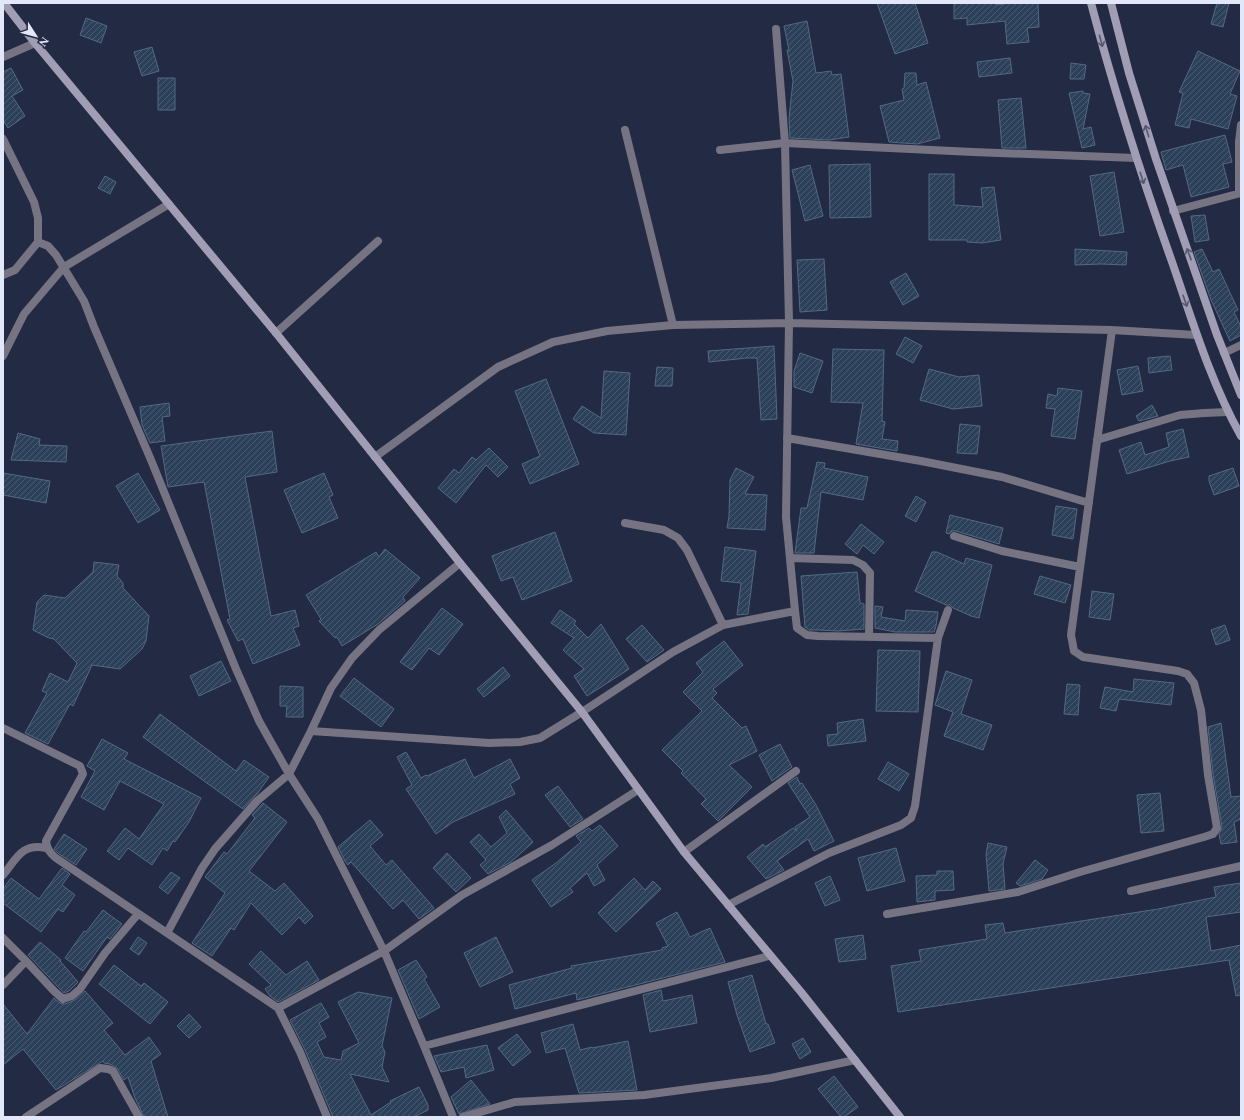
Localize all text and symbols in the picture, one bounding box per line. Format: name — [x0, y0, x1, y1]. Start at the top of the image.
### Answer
north arrow — [16, 16, 56, 56]
text: N — [34, 33, 53, 50]
one-way arrow — [1097, 34, 1105, 47]
one-way arrow — [1143, 124, 1150, 137]
one-way arrow — [1139, 172, 1147, 184]
one-way arrow — [1184, 248, 1192, 260]
one-way arrow — [1182, 295, 1189, 308]

